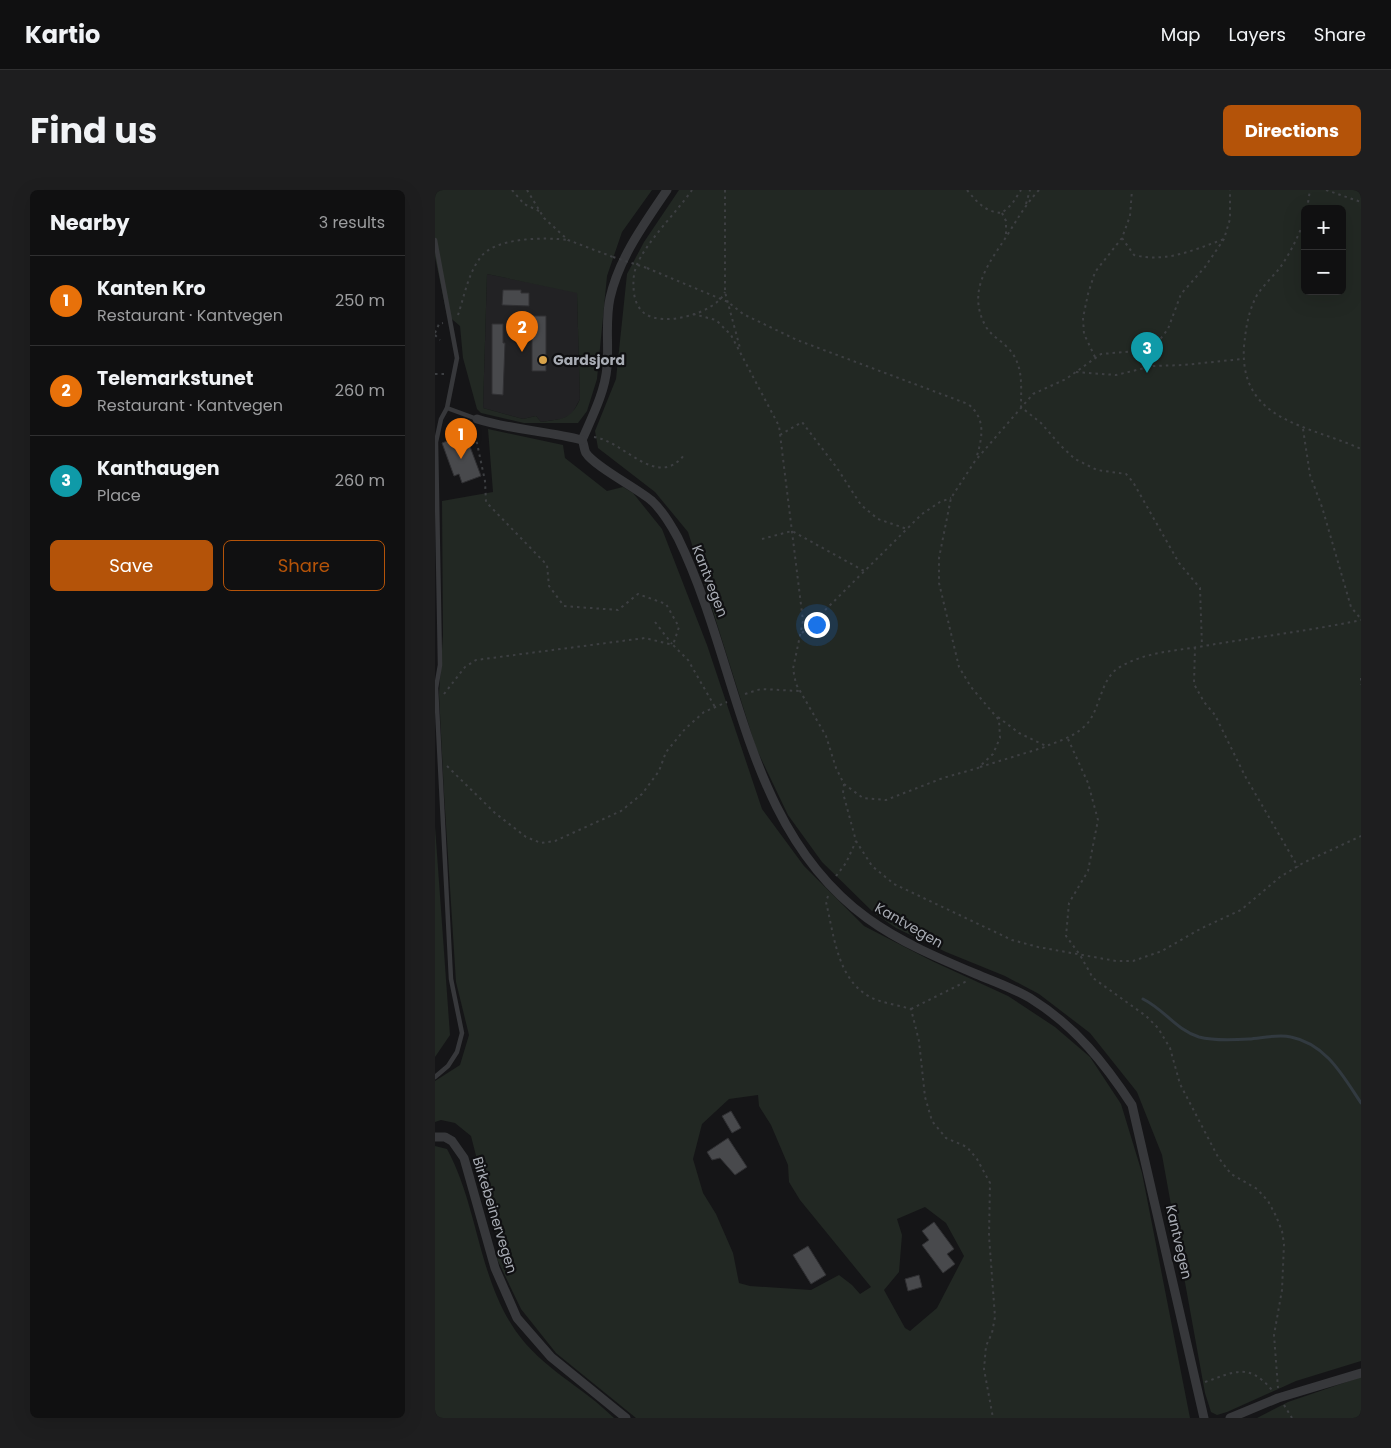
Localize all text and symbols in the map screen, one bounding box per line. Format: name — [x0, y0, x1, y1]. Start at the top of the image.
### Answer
text: Kartio — [25, 18, 100, 51]
text: Map — [1161, 22, 1201, 47]
text: Layers — [1229, 22, 1286, 47]
text: Share — [1314, 22, 1366, 47]
button: Directions — [1223, 105, 1361, 156]
text: Find us — [30, 106, 157, 155]
map controls — [1301, 205, 1346, 295]
button: + — [1301, 205, 1346, 250]
text: Nearby — [50, 208, 130, 237]
text: 3 results — [319, 211, 385, 234]
button: − — [1301, 250, 1346, 295]
text: Kanten Kro — [97, 275, 206, 302]
text: 1 — [63, 289, 69, 312]
text: 250 m — [335, 289, 385, 312]
text: Restaurant · Kantvegen — [97, 304, 283, 327]
pin: 2 — [506, 311, 538, 352]
pin: 3 — [1131, 332, 1163, 373]
place label: Gardsjord — [553, 350, 625, 370]
marker: Gardsjord — [537, 354, 549, 366]
text: Telemarkstunet — [97, 365, 254, 392]
text: 2 — [61, 379, 71, 402]
text: 260 m — [335, 379, 385, 402]
text: Restaurant · Kantvegen — [97, 394, 283, 417]
pin: 1 — [445, 418, 477, 459]
text: Kanthaugen — [97, 455, 220, 482]
text: 3 — [61, 469, 71, 492]
text: 260 m — [335, 469, 385, 492]
text: Place — [97, 484, 141, 507]
button: Save — [50, 540, 213, 591]
button: Share — [223, 540, 385, 591]
street label: Kantvegen — [687, 542, 733, 620]
your location — [804, 612, 830, 638]
street label: Kantvegen — [871, 897, 947, 953]
street label: Birkebeinervegen — [468, 1154, 522, 1276]
street label: Kantvegen — [1161, 1203, 1197, 1281]

